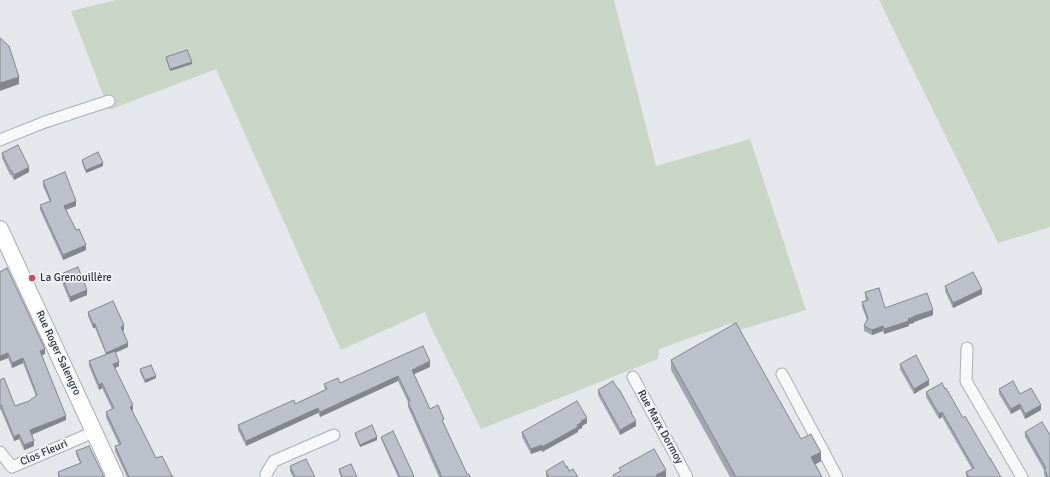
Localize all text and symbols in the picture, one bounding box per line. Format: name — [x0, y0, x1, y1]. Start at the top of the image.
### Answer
place label: La Grenouillère — [40, 271, 112, 285]
marker: La Grenouillère — [27, 273, 37, 283]
street label: Rue Roger Salengro — [33, 309, 83, 397]
street label: Rue Marx Dormoy — [634, 388, 686, 466]
street label: Clos Fleuri — [18, 437, 70, 469]

